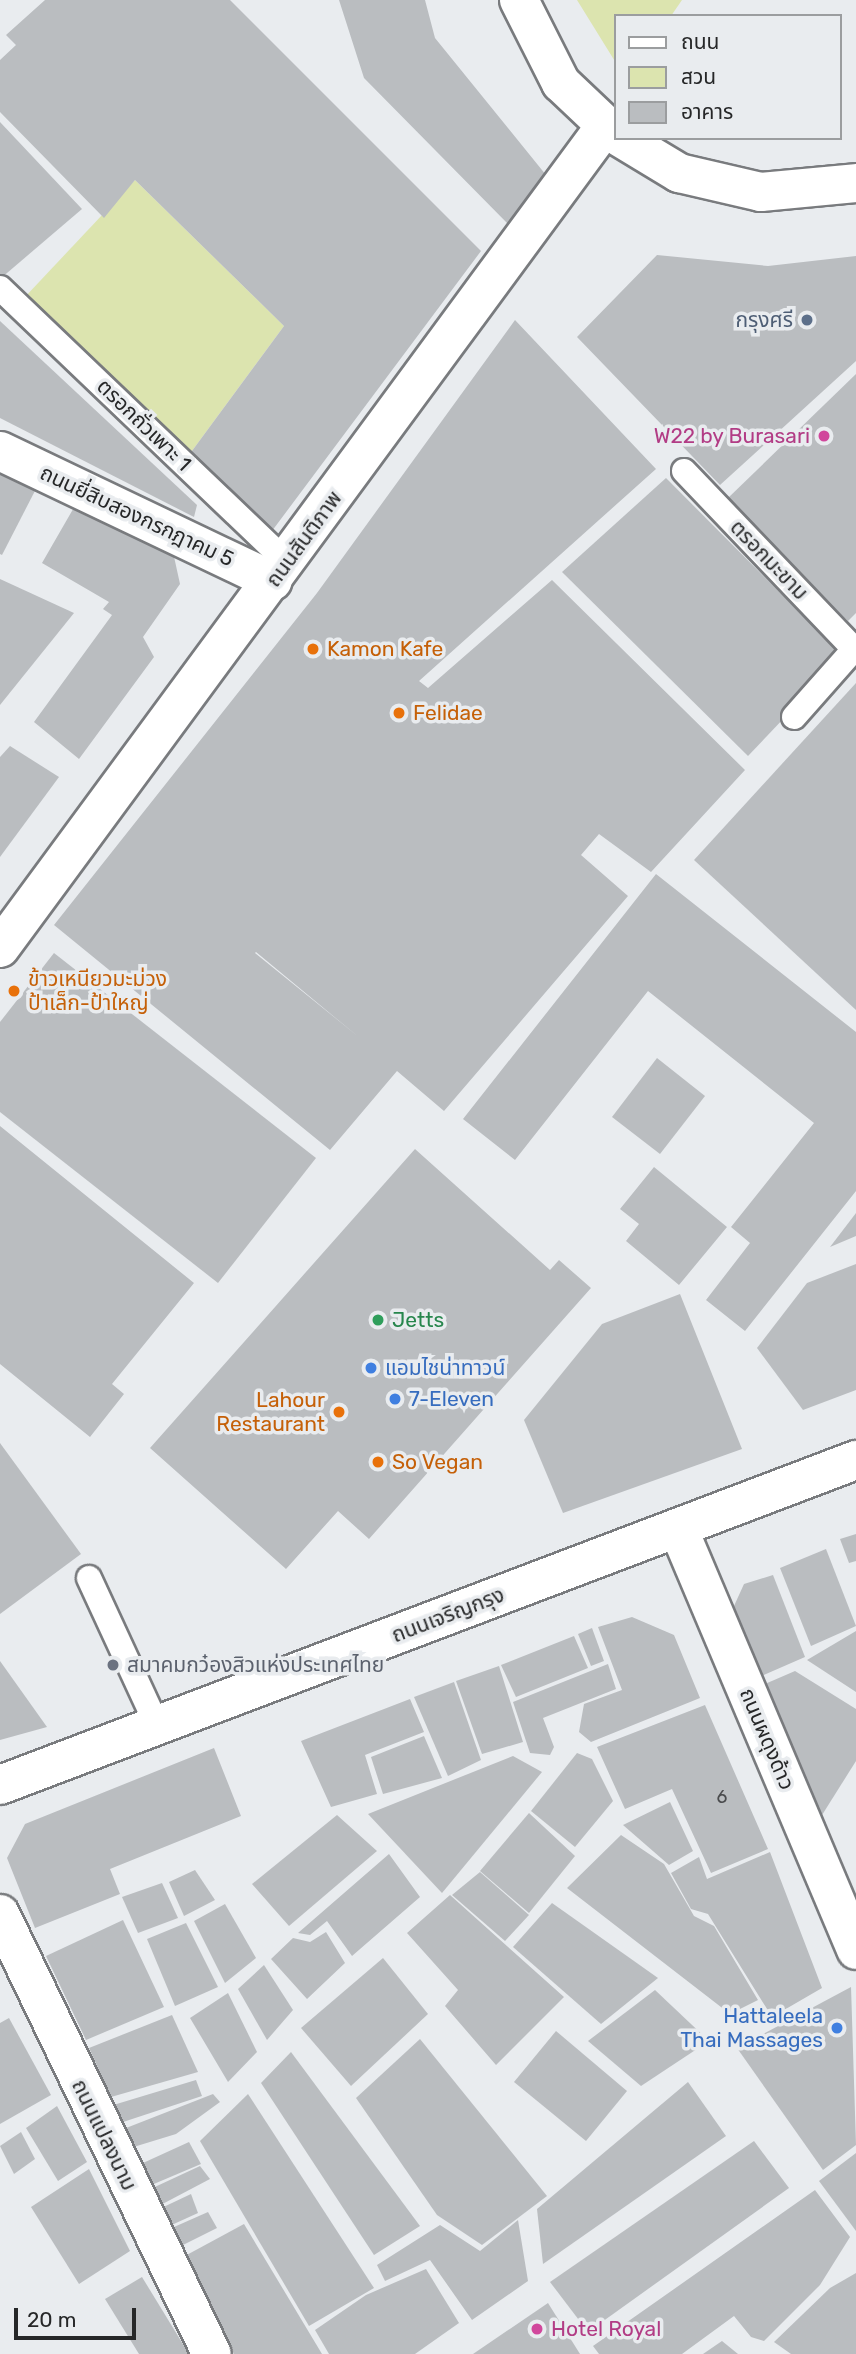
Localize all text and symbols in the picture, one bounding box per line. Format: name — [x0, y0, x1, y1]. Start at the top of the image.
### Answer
legend — [614, 14, 842, 140]
text: ถนน — [681, 29, 719, 54]
text: สวน — [681, 64, 716, 89]
text: อาคาร — [681, 99, 733, 124]
place label: กรุงศรี — [735, 307, 793, 333]
marker: กรุงศรี — [799, 312, 815, 328]
street label: ตรอกถั่วเพาะ 1 — [92, 374, 196, 476]
place label: W22 by Burasari — [653, 423, 810, 449]
marker: W22 by Burasari — [816, 428, 832, 444]
street label: ถนนยี่สิบสองกรกฎาคม 5 — [36, 460, 238, 572]
street label: ถนนสันติภาพ — [261, 486, 347, 592]
street label: ตรอกมะขาม — [725, 515, 813, 605]
place label: Kamon Kafe — [327, 636, 443, 662]
marker: Kamon Kafe — [305, 641, 321, 657]
place label: Felidae — [413, 700, 483, 726]
marker: Felidae — [391, 705, 407, 721]
place label: ข้าวเหนียวมะม่วง ป้าเล็ก-ป้าใหญ่ — [28, 966, 167, 1016]
marker: ข้าวเหนียวมะม่วง ป้าเล็ก-ป้าใหญ่ — [6, 983, 22, 999]
place label: Jetts — [392, 1307, 444, 1333]
marker: Jetts — [370, 1312, 386, 1328]
place label: แอมไชน่าทาวน์ — [385, 1355, 505, 1381]
marker: แอมไชน่าทาวน์ — [363, 1360, 379, 1376]
place label: 7-Eleven — [409, 1386, 494, 1412]
place label: Lahour Restaurant — [216, 1387, 325, 1437]
marker: 7-Eleven — [387, 1391, 403, 1407]
marker: Lahour Restaurant — [331, 1404, 347, 1420]
place label: So Vegan — [392, 1449, 484, 1475]
marker: So Vegan — [370, 1454, 386, 1470]
street label: ถนนเจริญกรุง — [388, 1582, 508, 1648]
place label: สมาคมกว๋องสิวแห่งประเทศไทย — [127, 1652, 384, 1678]
marker: สมาคมกว๋องสิวแห่งประเทศไทย — [105, 1657, 121, 1673]
street label: ถนนผดุงด้าว — [734, 1684, 800, 1794]
house number: 6 — [717, 1786, 727, 1808]
place label: Hattaleela Thai Massages — [680, 2003, 823, 2053]
marker: Hattaleela Thai Massages — [829, 2020, 845, 2036]
street label: ถนนแปลงนาม — [66, 2075, 142, 2195]
scale bar — [18, 2294, 140, 2338]
text: 20 m — [27, 2307, 76, 2332]
place label: Hotel Royal — [551, 2316, 661, 2342]
marker: Hotel Royal — [529, 2321, 545, 2337]

